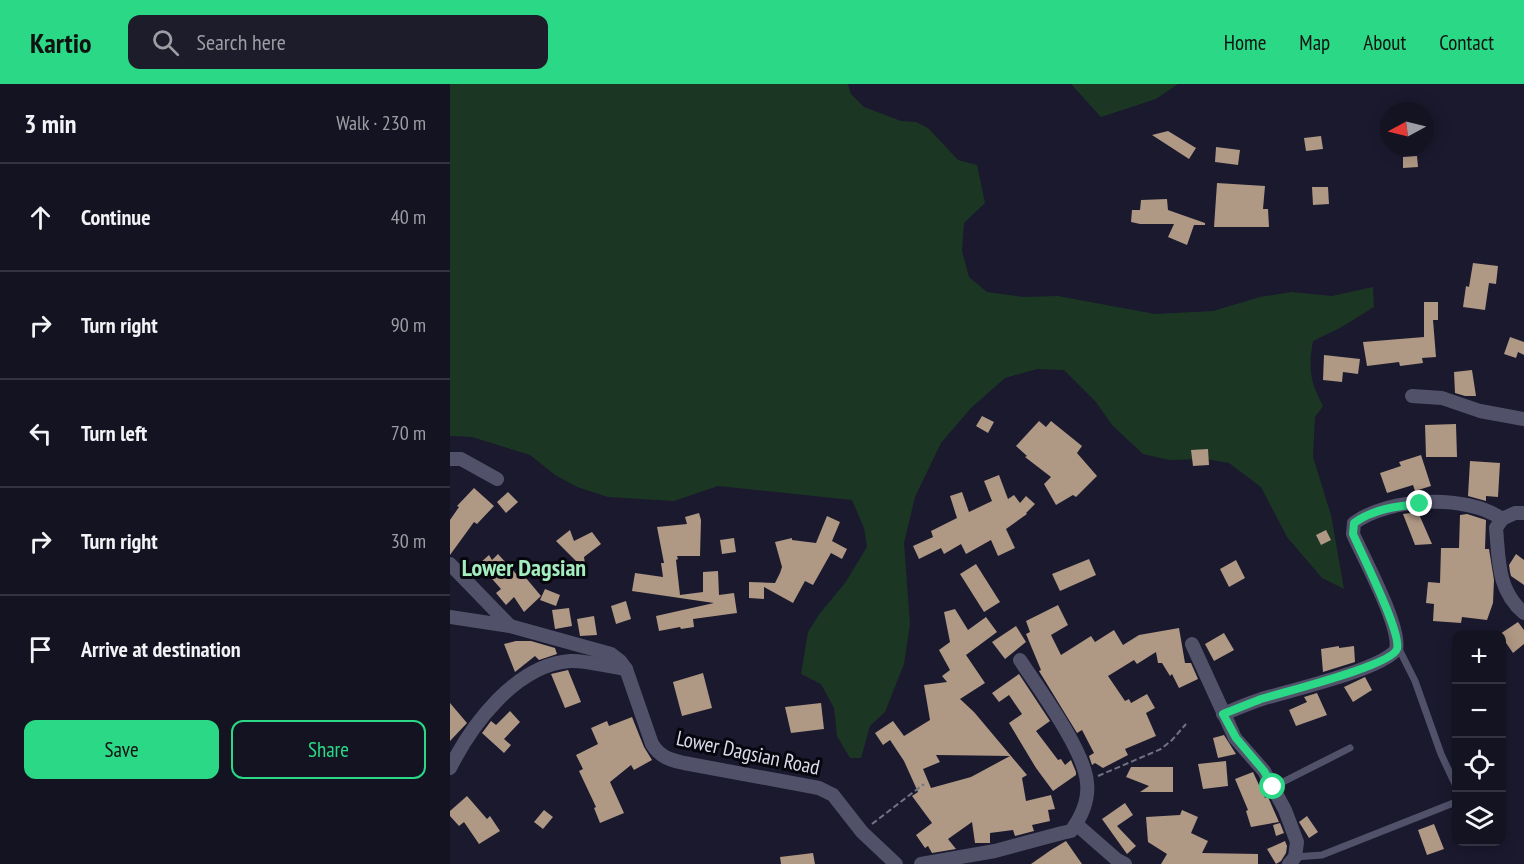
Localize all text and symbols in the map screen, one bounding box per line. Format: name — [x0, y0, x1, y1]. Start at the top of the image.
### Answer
search box — [128, 15, 548, 69]
text: Kartio — [30, 24, 92, 61]
icon: search — [149, 26, 182, 59]
text: Search here — [197, 28, 286, 56]
text: Home — [1224, 29, 1266, 56]
text: Map — [1299, 29, 1330, 56]
text: About — [1363, 29, 1406, 56]
text: Contact — [1439, 29, 1494, 56]
north arrow — [1380, 102, 1434, 156]
text: 3 min — [24, 107, 77, 140]
text: Walk · 230 m — [336, 110, 426, 136]
icon: ahead — [24, 201, 57, 234]
text: Continue — [81, 203, 151, 231]
text: 40 m — [391, 204, 426, 230]
icon: right — [24, 309, 57, 342]
text: Turn right — [81, 311, 158, 339]
text: 90 m — [391, 312, 426, 338]
icon: left — [24, 417, 57, 450]
text: Turn left — [81, 419, 147, 447]
text: 70 m — [391, 420, 426, 446]
route end — [1406, 490, 1432, 516]
icon: right — [24, 525, 57, 558]
text: Turn right — [81, 527, 158, 555]
text: 30 m — [391, 528, 426, 554]
district label: Lower Dagsian — [462, 552, 586, 583]
map controls — [1452, 630, 1506, 846]
button: + — [1452, 630, 1506, 684]
icon: arrive — [24, 633, 57, 666]
text: Arrive at destination — [81, 635, 241, 663]
button: − — [1452, 684, 1506, 738]
button: Save — [24, 720, 219, 779]
button: Share — [231, 720, 426, 779]
street label: Lower Dagsian Road — [674, 724, 822, 781]
button: locate — [1452, 738, 1506, 792]
route start — [1259, 773, 1285, 799]
button: layers — [1452, 792, 1506, 846]

